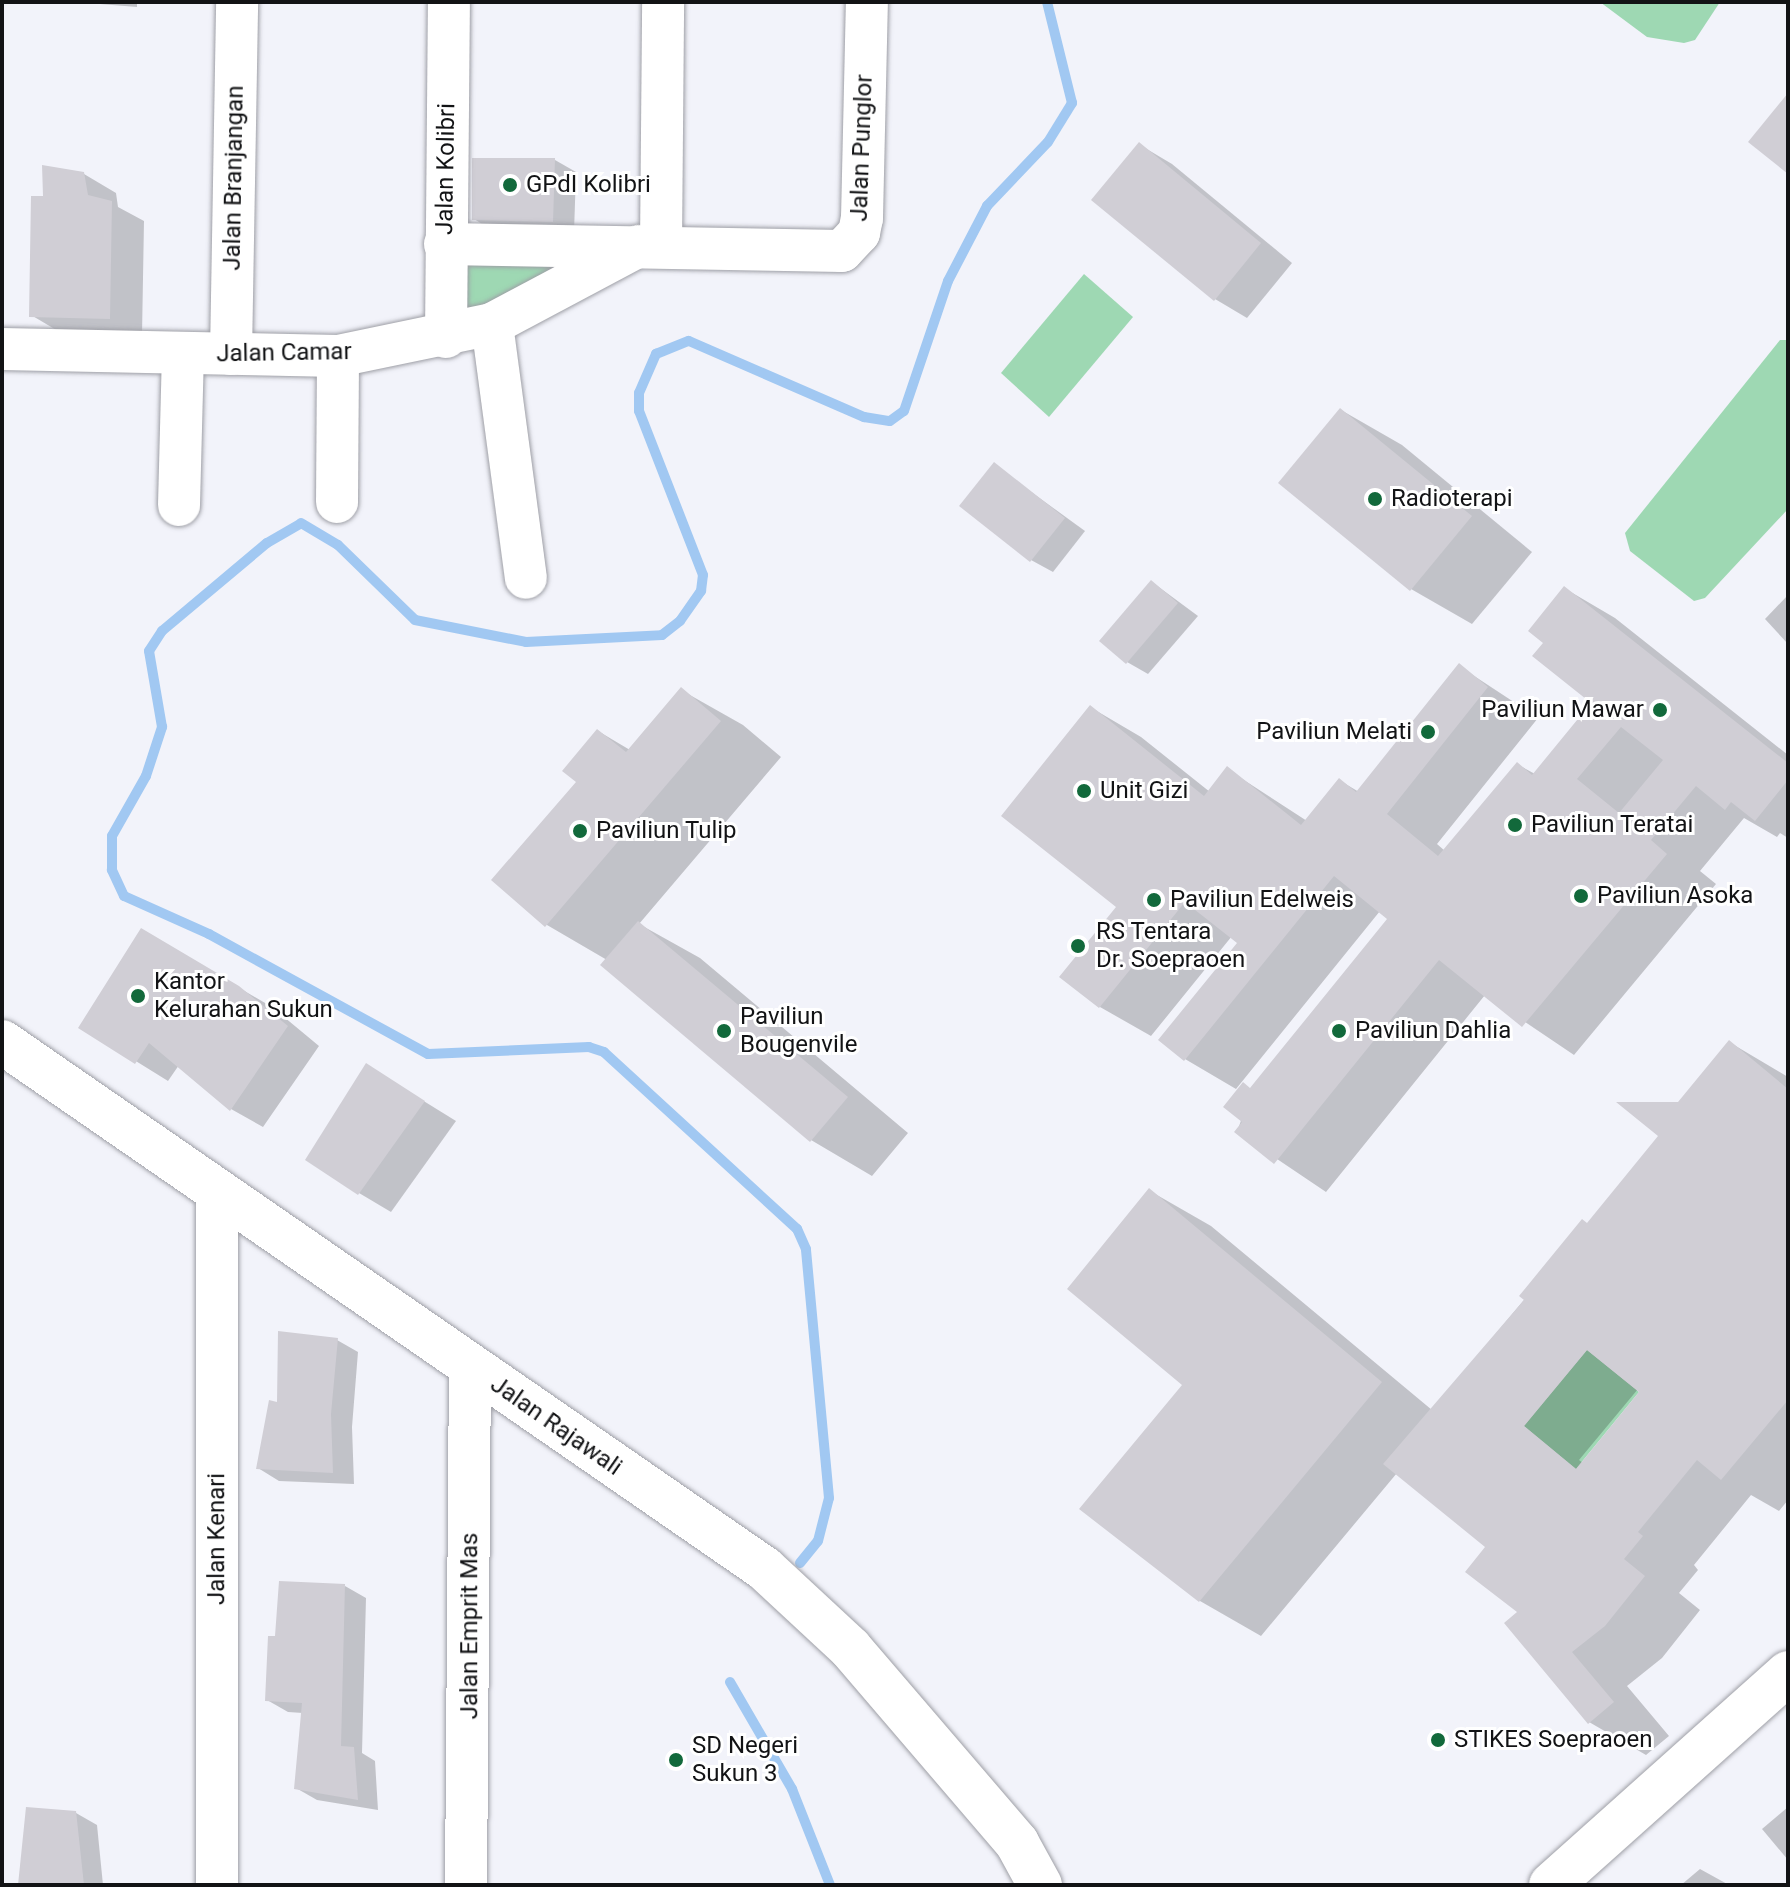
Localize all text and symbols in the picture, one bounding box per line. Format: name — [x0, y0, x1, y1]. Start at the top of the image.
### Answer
street label: Jalan Punglor — [845, 74, 879, 222]
street label: Jalan Branjangan — [218, 85, 250, 271]
street label: Jalan Kolibri — [430, 103, 462, 235]
place label: GPdI Kolibri — [526, 171, 651, 199]
marker: GPdI Kolibri — [501, 176, 519, 194]
street label: Jalan Camar — [216, 337, 352, 369]
place label: Radioterapi — [1391, 485, 1513, 513]
marker: Radioterapi — [1366, 490, 1384, 508]
place label: Paviliun Mawar — [1481, 696, 1644, 724]
marker: Paviliun Mawar — [1651, 701, 1669, 719]
place label: Paviliun Melati — [1256, 718, 1412, 746]
marker: Paviliun Melati — [1419, 723, 1437, 741]
place label: Unit Gizi — [1100, 777, 1188, 805]
marker: Unit Gizi — [1075, 782, 1093, 800]
place label: Paviliun Teratai — [1531, 811, 1694, 839]
marker: Paviliun Teratai — [1506, 816, 1524, 834]
place label: Paviliun Tulip — [596, 817, 737, 845]
marker: Paviliun Tulip — [571, 822, 589, 840]
place label: Paviliun Asoka — [1597, 882, 1753, 910]
place label: Paviliun Edelweis — [1170, 886, 1354, 914]
marker: Paviliun Asoka — [1572, 887, 1590, 905]
marker: Paviliun Edelweis — [1145, 891, 1163, 909]
place label: RS Tentara Dr. Soepraoen — [1096, 918, 1245, 974]
marker: RS Tentara Dr. Soepraoen — [1067, 935, 1089, 957]
place label: Kantor Kelurahan Sukun — [154, 968, 333, 1024]
marker: Kantor Kelurahan Sukun — [129, 987, 147, 1005]
place label: Paviliun Bougenvile — [740, 1003, 857, 1059]
place label: Paviliun Dahlia — [1355, 1017, 1511, 1045]
marker: Paviliun Bougenvile — [715, 1022, 733, 1040]
marker: Paviliun Dahlia — [1330, 1022, 1348, 1040]
street label: Jalan Rajawali — [485, 1370, 627, 1482]
street label: Jalan Kenari — [203, 1473, 231, 1605]
street label: Jalan Emprit Mas — [456, 1533, 484, 1719]
place label: STIKES Soepraoen — [1454, 1726, 1653, 1754]
marker: STIKES Soepraoen — [1429, 1731, 1447, 1749]
place label: SD Negeri Sukun 3 — [692, 1732, 798, 1788]
marker: SD Negeri Sukun 3 — [667, 1751, 685, 1769]

